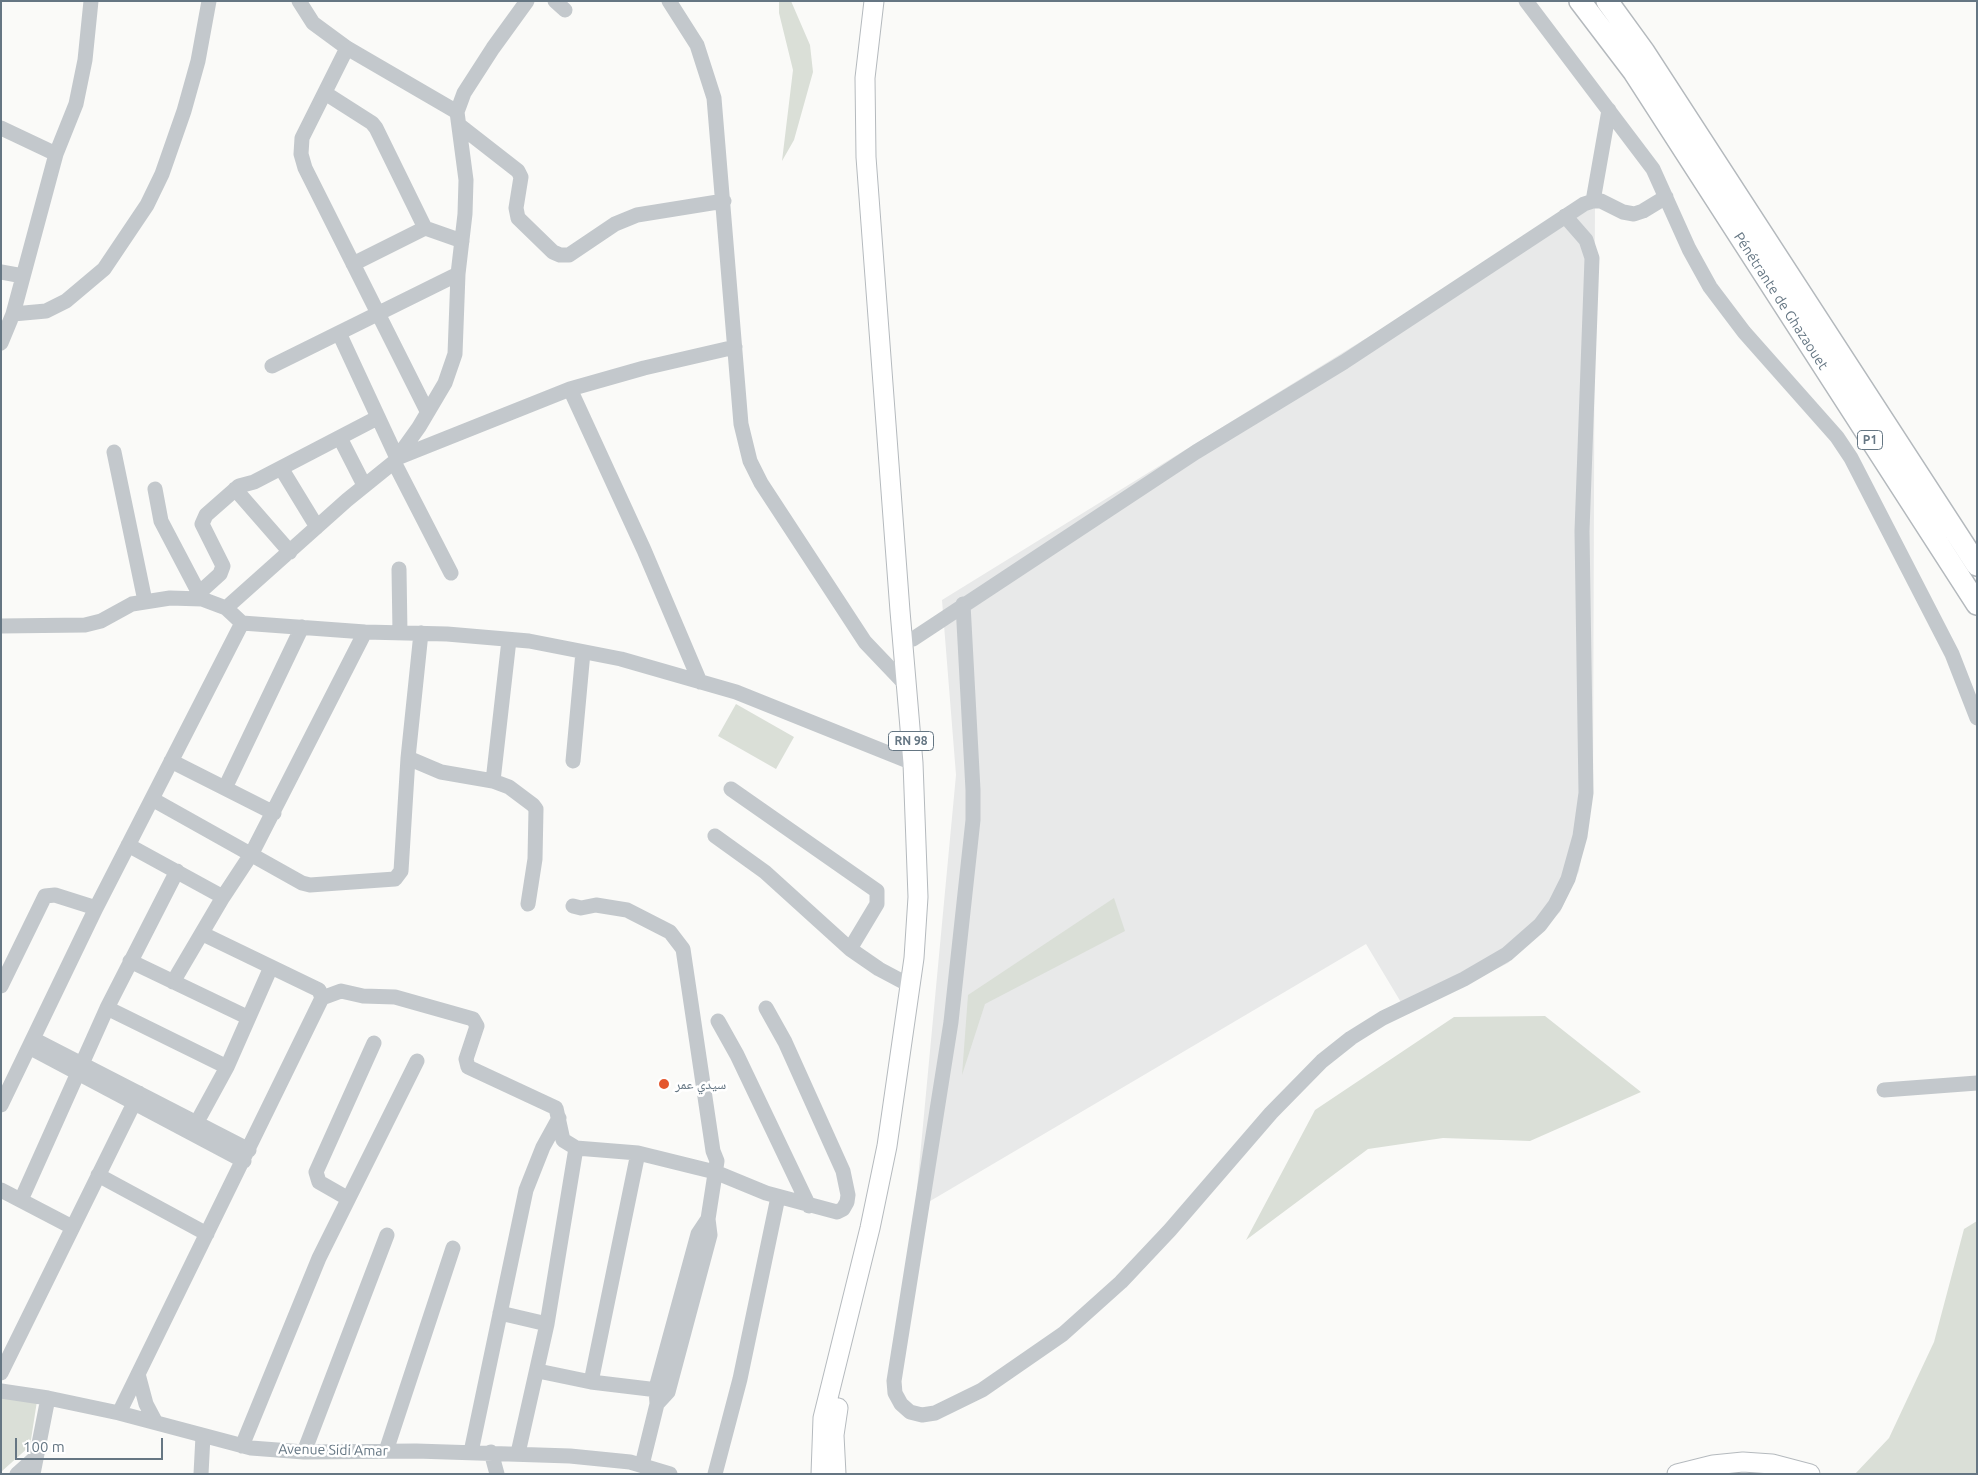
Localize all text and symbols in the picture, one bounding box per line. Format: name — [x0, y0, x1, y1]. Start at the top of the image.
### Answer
street label: Pénétrante de Ghazaouet — [1730, 229, 1832, 373]
road number: P1 — [1858, 430, 1882, 450]
road number: RN 98 — [888, 731, 934, 750]
place label: سيدي عمر — [675, 1076, 726, 1092]
marker: سيدي عمر — [657, 1077, 671, 1091]
scale bar — [18, 1428, 165, 1460]
text: 100 m — [23, 1438, 65, 1455]
street label: Avenue Sidi Amar — [278, 1441, 388, 1459]

